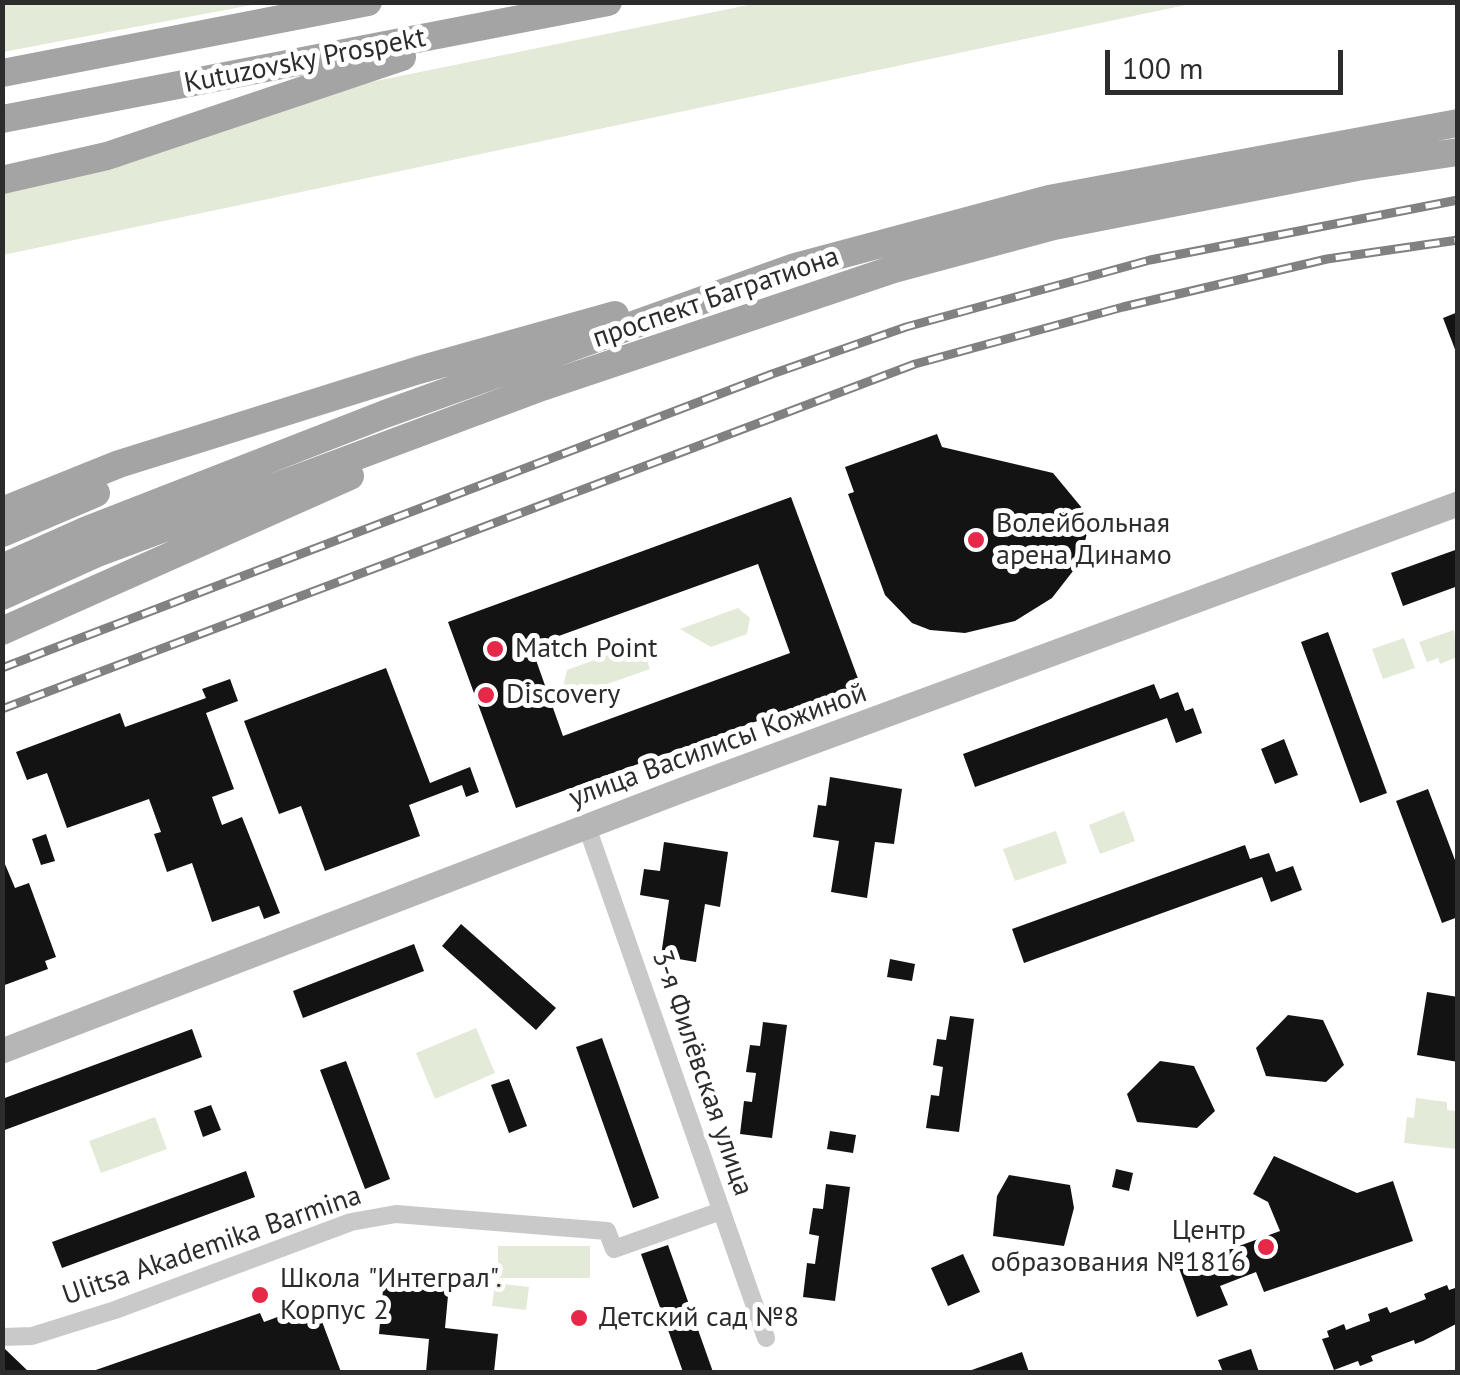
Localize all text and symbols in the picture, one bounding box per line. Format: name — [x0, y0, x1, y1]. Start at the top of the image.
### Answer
street label: Kutuzovsky Prospekt — [182, 21, 428, 101]
scale bar — [1110, 30, 1348, 92]
text: 100 m — [1122, 48, 1203, 87]
street label: проспект Багратиона — [589, 240, 843, 356]
place label: Волейбольная арена Динамо — [996, 507, 1172, 573]
marker: Волейбольная арена Динамо — [965, 529, 987, 551]
place label: Match Point — [515, 632, 658, 666]
marker: Match Point — [484, 638, 506, 660]
street label: улица Василисы Кожиной — [565, 676, 871, 816]
place label: Discovery — [506, 678, 620, 712]
marker: Discovery — [475, 684, 497, 706]
street label: 3-я Филёвская улица — [644, 946, 760, 1200]
street label: Ulitsa Akademika Barmina — [58, 1179, 366, 1313]
place label: Центр образования №1816 — [991, 1214, 1246, 1280]
marker: Центр образования №1816 — [1255, 1236, 1277, 1258]
place label: Школа "Интеграл". Корпус 2 — [280, 1262, 502, 1328]
marker: Школа "Интеграл". Корпус 2 — [249, 1284, 271, 1306]
place label: Детский сад №8 — [599, 1301, 799, 1335]
marker: Детский сад №8 — [568, 1307, 590, 1329]

